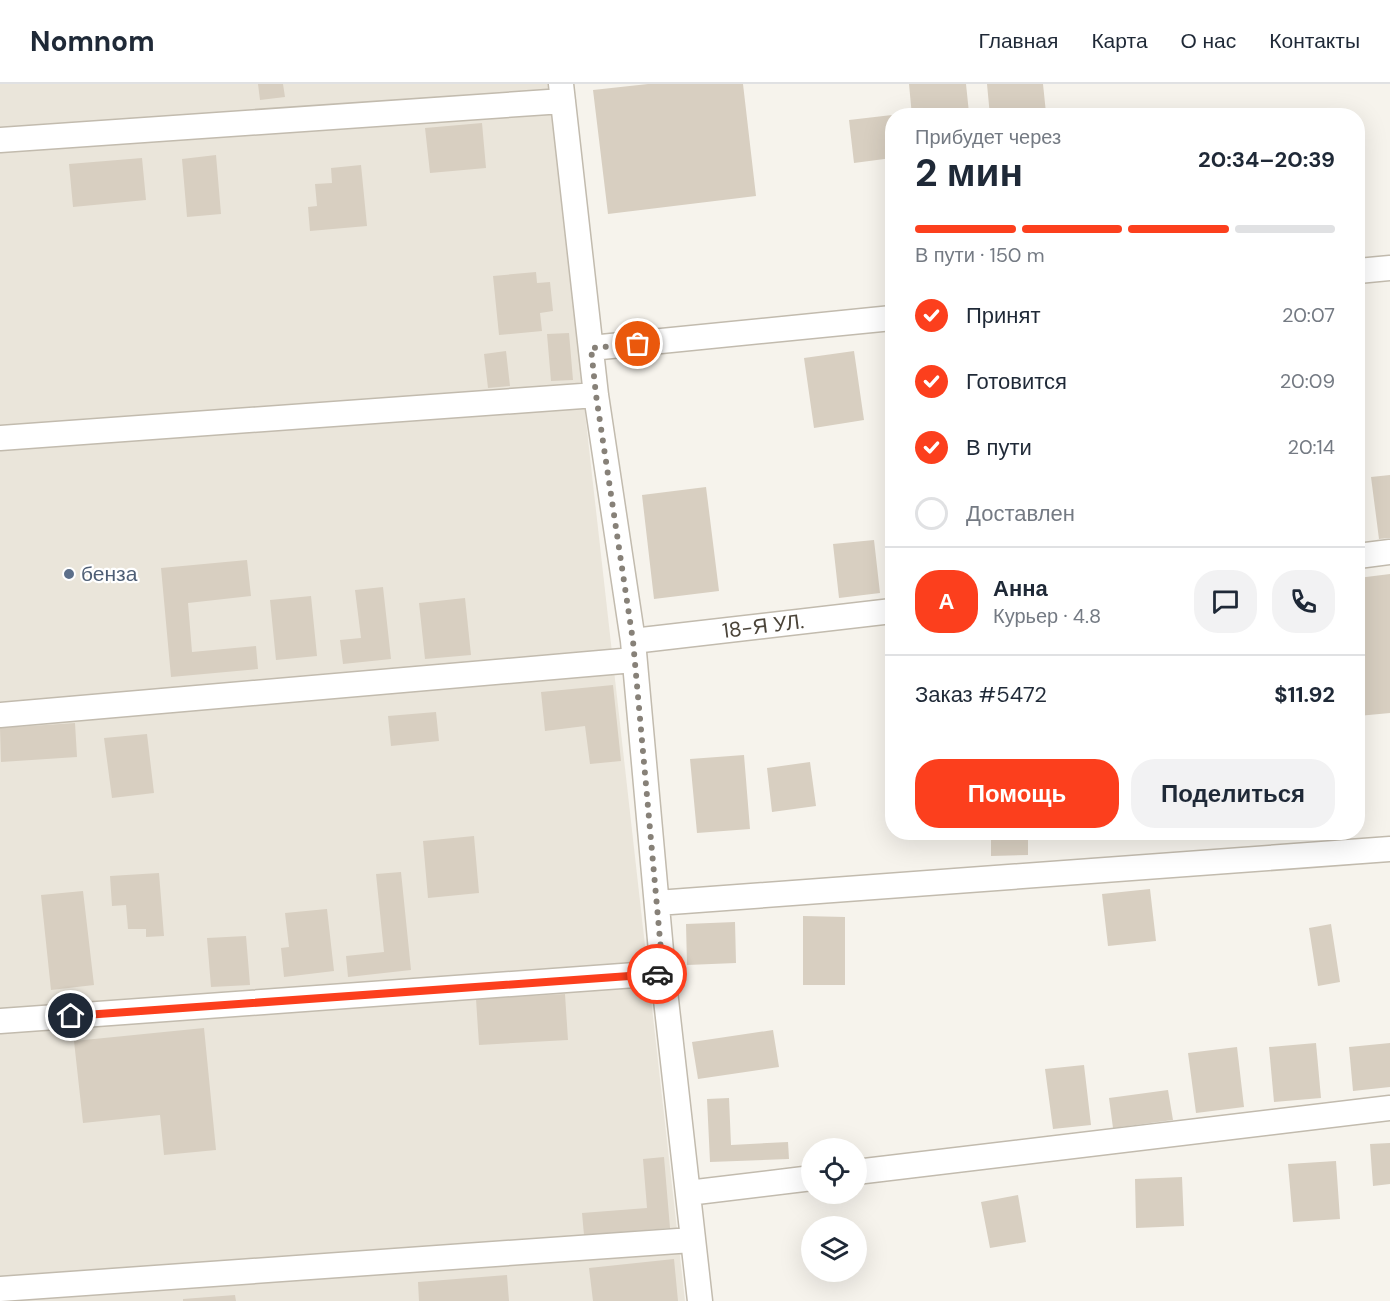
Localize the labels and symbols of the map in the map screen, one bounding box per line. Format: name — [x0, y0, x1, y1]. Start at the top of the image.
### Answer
pin — [612, 318, 663, 369]
place label: бенза — [81, 560, 138, 588]
marker: бенза — [62, 567, 76, 581]
street label: 18-Я УЛ. — [721, 607, 805, 645]
courier — [627, 944, 687, 1004]
pin — [45, 990, 96, 1041]

